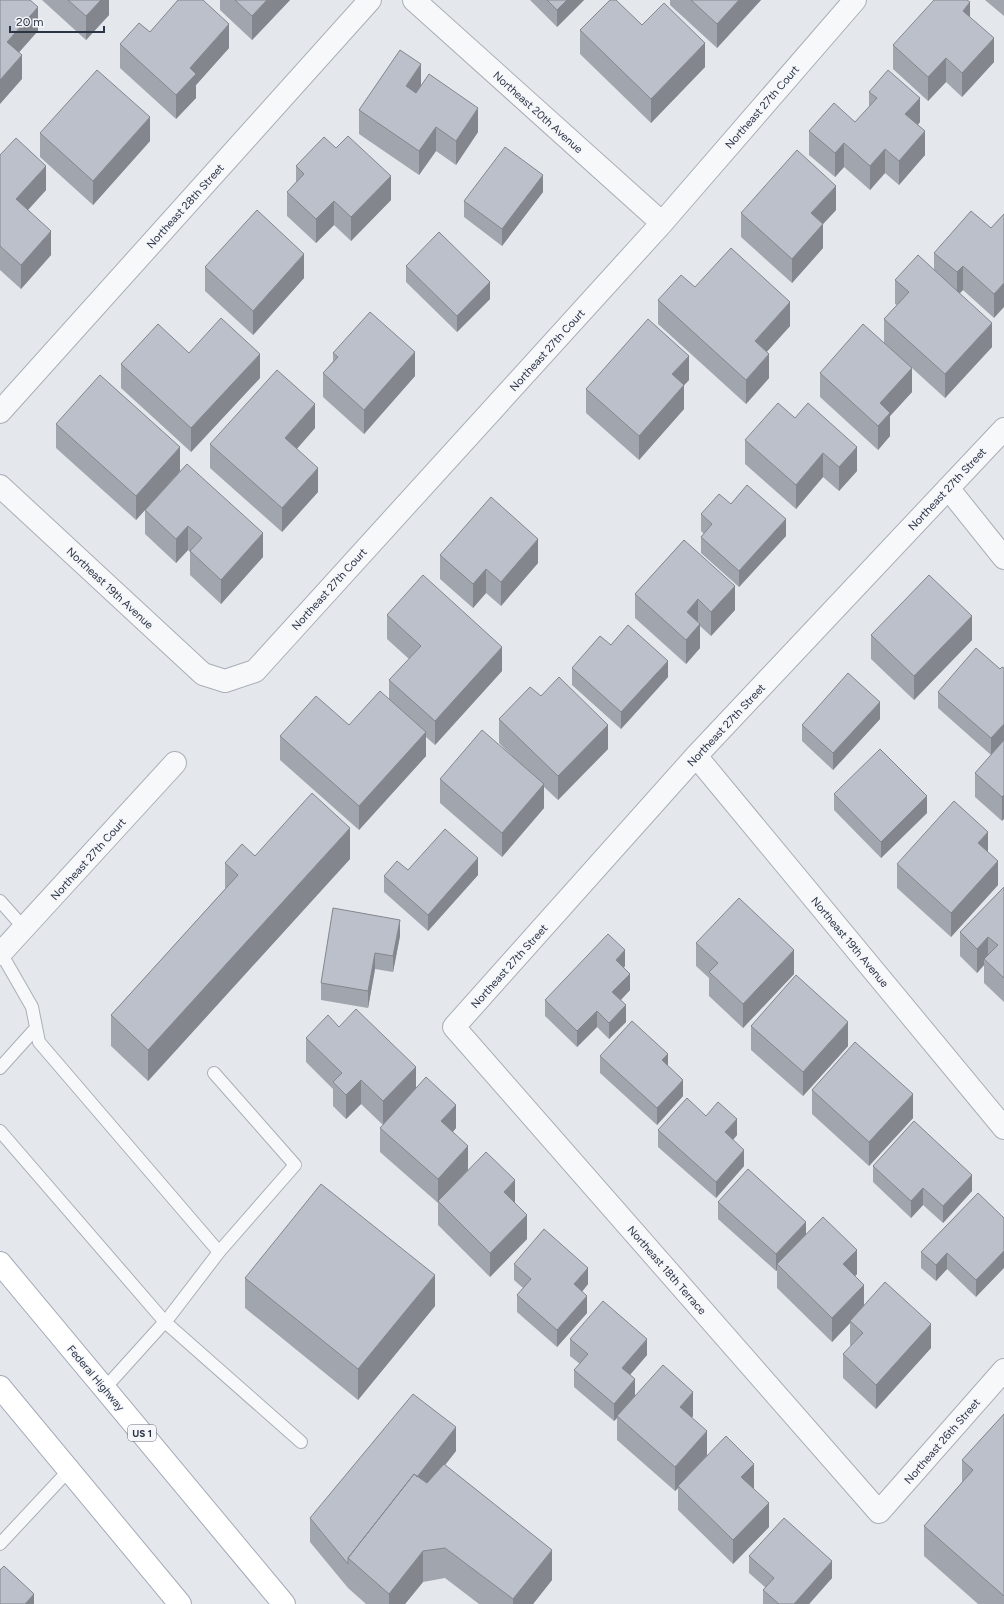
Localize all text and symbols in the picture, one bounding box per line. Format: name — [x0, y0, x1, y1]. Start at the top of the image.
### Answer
scale bar — [10, 8, 104, 34]
text: 20 m — [16, 15, 44, 29]
street label: Northeast 27th Court — [723, 63, 802, 152]
street label: Northeast 20th Avenue — [490, 69, 585, 156]
street label: Northeast 28th Street — [144, 161, 227, 251]
street label: Northeast 27th Court — [507, 307, 588, 394]
street label: Northeast 27th Street — [906, 445, 989, 533]
street label: Northeast 19th Avenue — [64, 545, 156, 632]
street label: Northeast 27th Court — [289, 546, 370, 633]
street label: Northeast 27th Street — [685, 681, 768, 769]
street label: Northeast 27th Court — [48, 816, 129, 903]
street label: Northeast 19th Avenue — [808, 895, 891, 990]
street label: Northeast 27th Street — [468, 922, 550, 1011]
street label: Northeast 18th Terrace — [625, 1223, 709, 1317]
street label: Federal Highway — [64, 1343, 127, 1414]
street label: Northeast 26th Street — [902, 1396, 983, 1487]
road number: US 1 — [128, 1425, 156, 1441]

